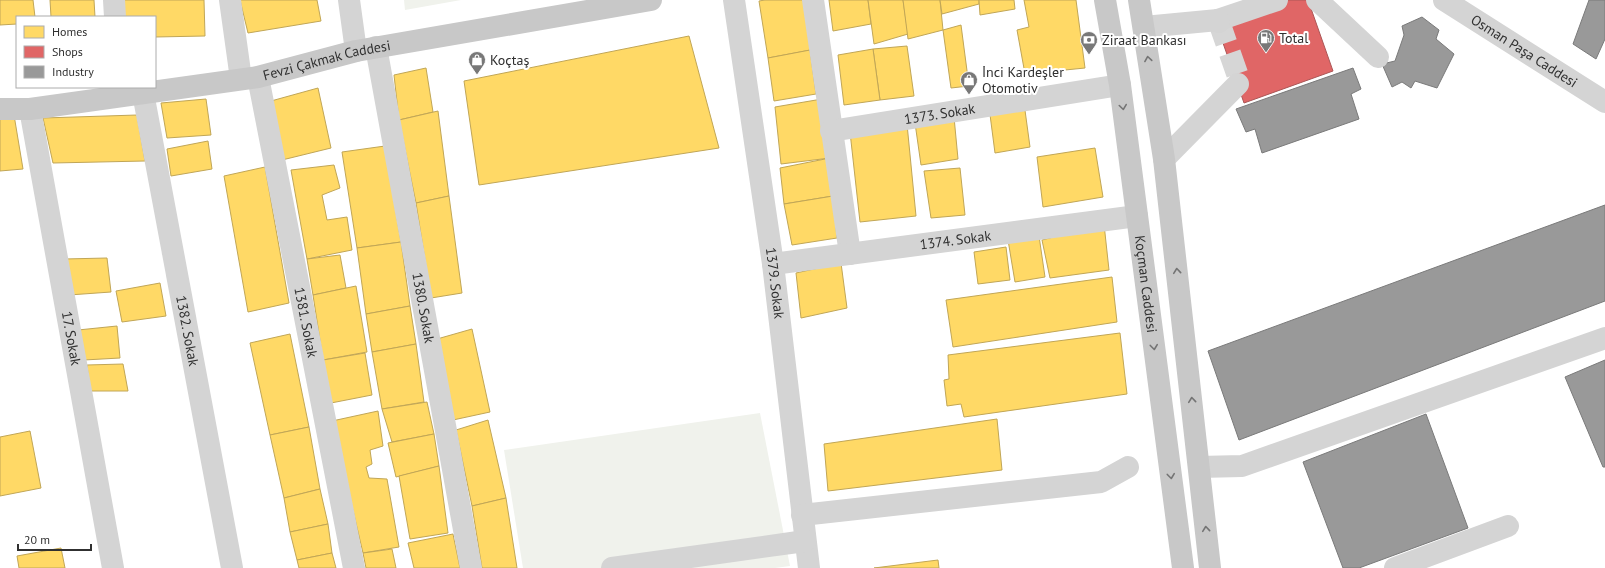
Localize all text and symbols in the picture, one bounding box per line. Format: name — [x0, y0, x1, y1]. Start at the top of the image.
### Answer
street label: Osman Paşa Caddesi — [1468, 10, 1581, 91]
legend — [16, 16, 156, 88]
text: Homes — [52, 24, 87, 39]
fuel station icon: Total — [1256, 28, 1276, 53]
place label: Total — [1279, 29, 1308, 47]
bank icon: Ziraat Bankası — [1079, 30, 1099, 55]
place label: Ziraat Bankası — [1102, 31, 1187, 49]
street label: Fevzi Çakmak Caddesi — [261, 36, 392, 84]
text: Shops — [52, 44, 83, 59]
shop icon: Koçtaş — [467, 50, 487, 75]
place label: Koçtaş — [490, 51, 529, 69]
one-way arrow — [1145, 56, 1153, 62]
place label: İnci Kardeşler Otomotiv — [982, 63, 1064, 97]
text: Industry — [52, 64, 94, 79]
shop icon: İnci Kardeşler Otomotiv — [959, 70, 979, 95]
street label: 1373. Sokak — [903, 99, 977, 128]
one-way arrow — [1118, 104, 1127, 111]
street label: 1374. Sokak — [919, 226, 992, 254]
street label: Koçman Caddesi — [1131, 234, 1161, 334]
street label: 1379. Sokak — [762, 246, 788, 320]
one-way arrow — [1173, 268, 1182, 274]
street label: 1380. Sokak — [408, 271, 439, 345]
street label: 1381. Sokak — [290, 286, 322, 359]
street label: 1382. Sokak — [172, 294, 203, 368]
street label: 17. Sokak — [58, 310, 85, 367]
one-way arrow — [1149, 344, 1158, 350]
one-way arrow — [1187, 397, 1196, 403]
one-way arrow — [1166, 473, 1175, 479]
scale bar — [18, 526, 91, 552]
one-way arrow — [1202, 526, 1211, 532]
text: 20 m — [24, 532, 50, 547]

